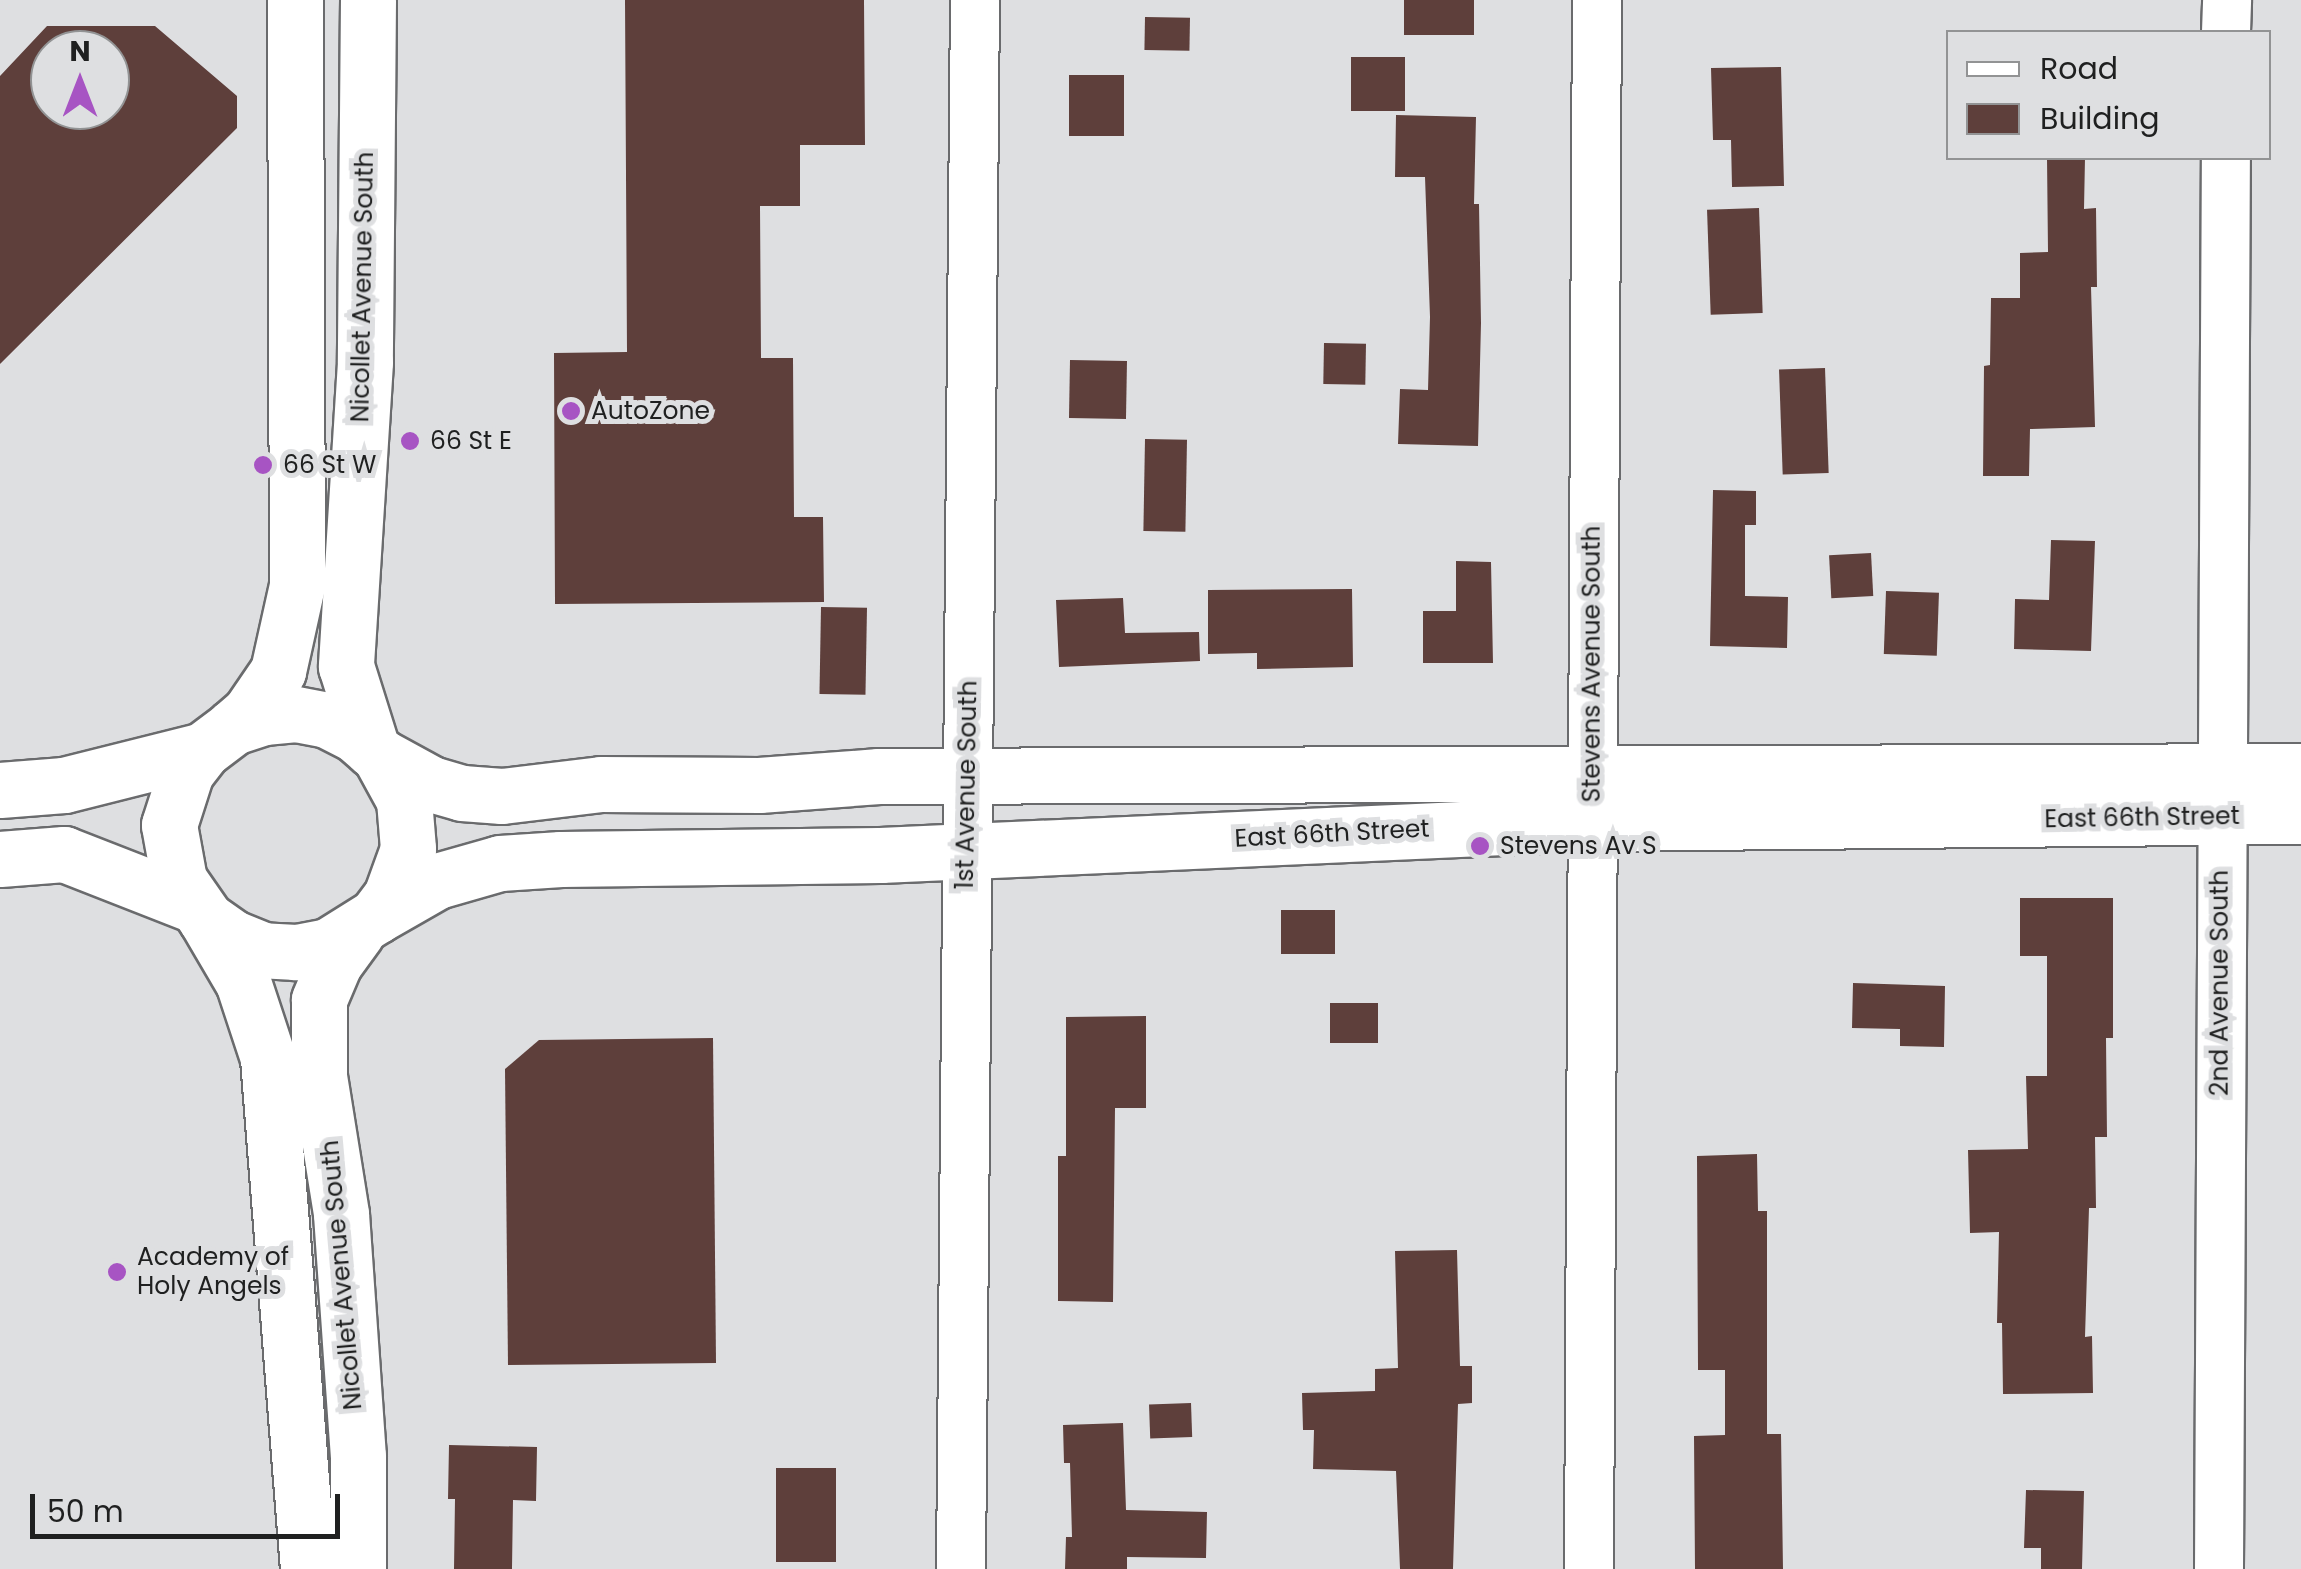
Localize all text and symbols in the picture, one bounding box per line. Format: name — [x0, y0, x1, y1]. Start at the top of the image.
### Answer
north arrow — [30, 30, 130, 130]
legend — [1946, 30, 2271, 160]
text: N — [69, 32, 91, 71]
text: Road — [2040, 47, 2118, 90]
text: Building — [2040, 97, 2160, 140]
street label: Nicollet Avenue South — [346, 151, 380, 423]
place label: AutoZone — [591, 396, 710, 426]
marker: AutoZone — [560, 400, 582, 422]
place label: 66 St E — [430, 426, 512, 456]
marker: 66 St E — [399, 430, 421, 452]
place label: 66 St W — [283, 450, 376, 480]
marker: 66 St W — [252, 454, 274, 476]
street label: Stevens Avenue South — [1577, 526, 1607, 802]
street label: 1st Avenue South — [950, 680, 984, 890]
street label: East 66th Street — [2044, 801, 2240, 835]
street label: East 66th Street — [1234, 814, 1430, 854]
place label: Stevens Av S — [1500, 831, 1657, 861]
marker: Stevens Av S — [1469, 835, 1491, 857]
street label: 2nd Avenue South — [2205, 870, 2235, 1096]
street label: Nicollet Avenue South — [315, 1139, 369, 1411]
place label: Academy of Holy Angels — [137, 1243, 289, 1302]
marker: Academy of Holy Angels — [106, 1261, 128, 1283]
scale bar — [35, 1474, 345, 1536]
text: 50 m — [47, 1490, 124, 1533]

